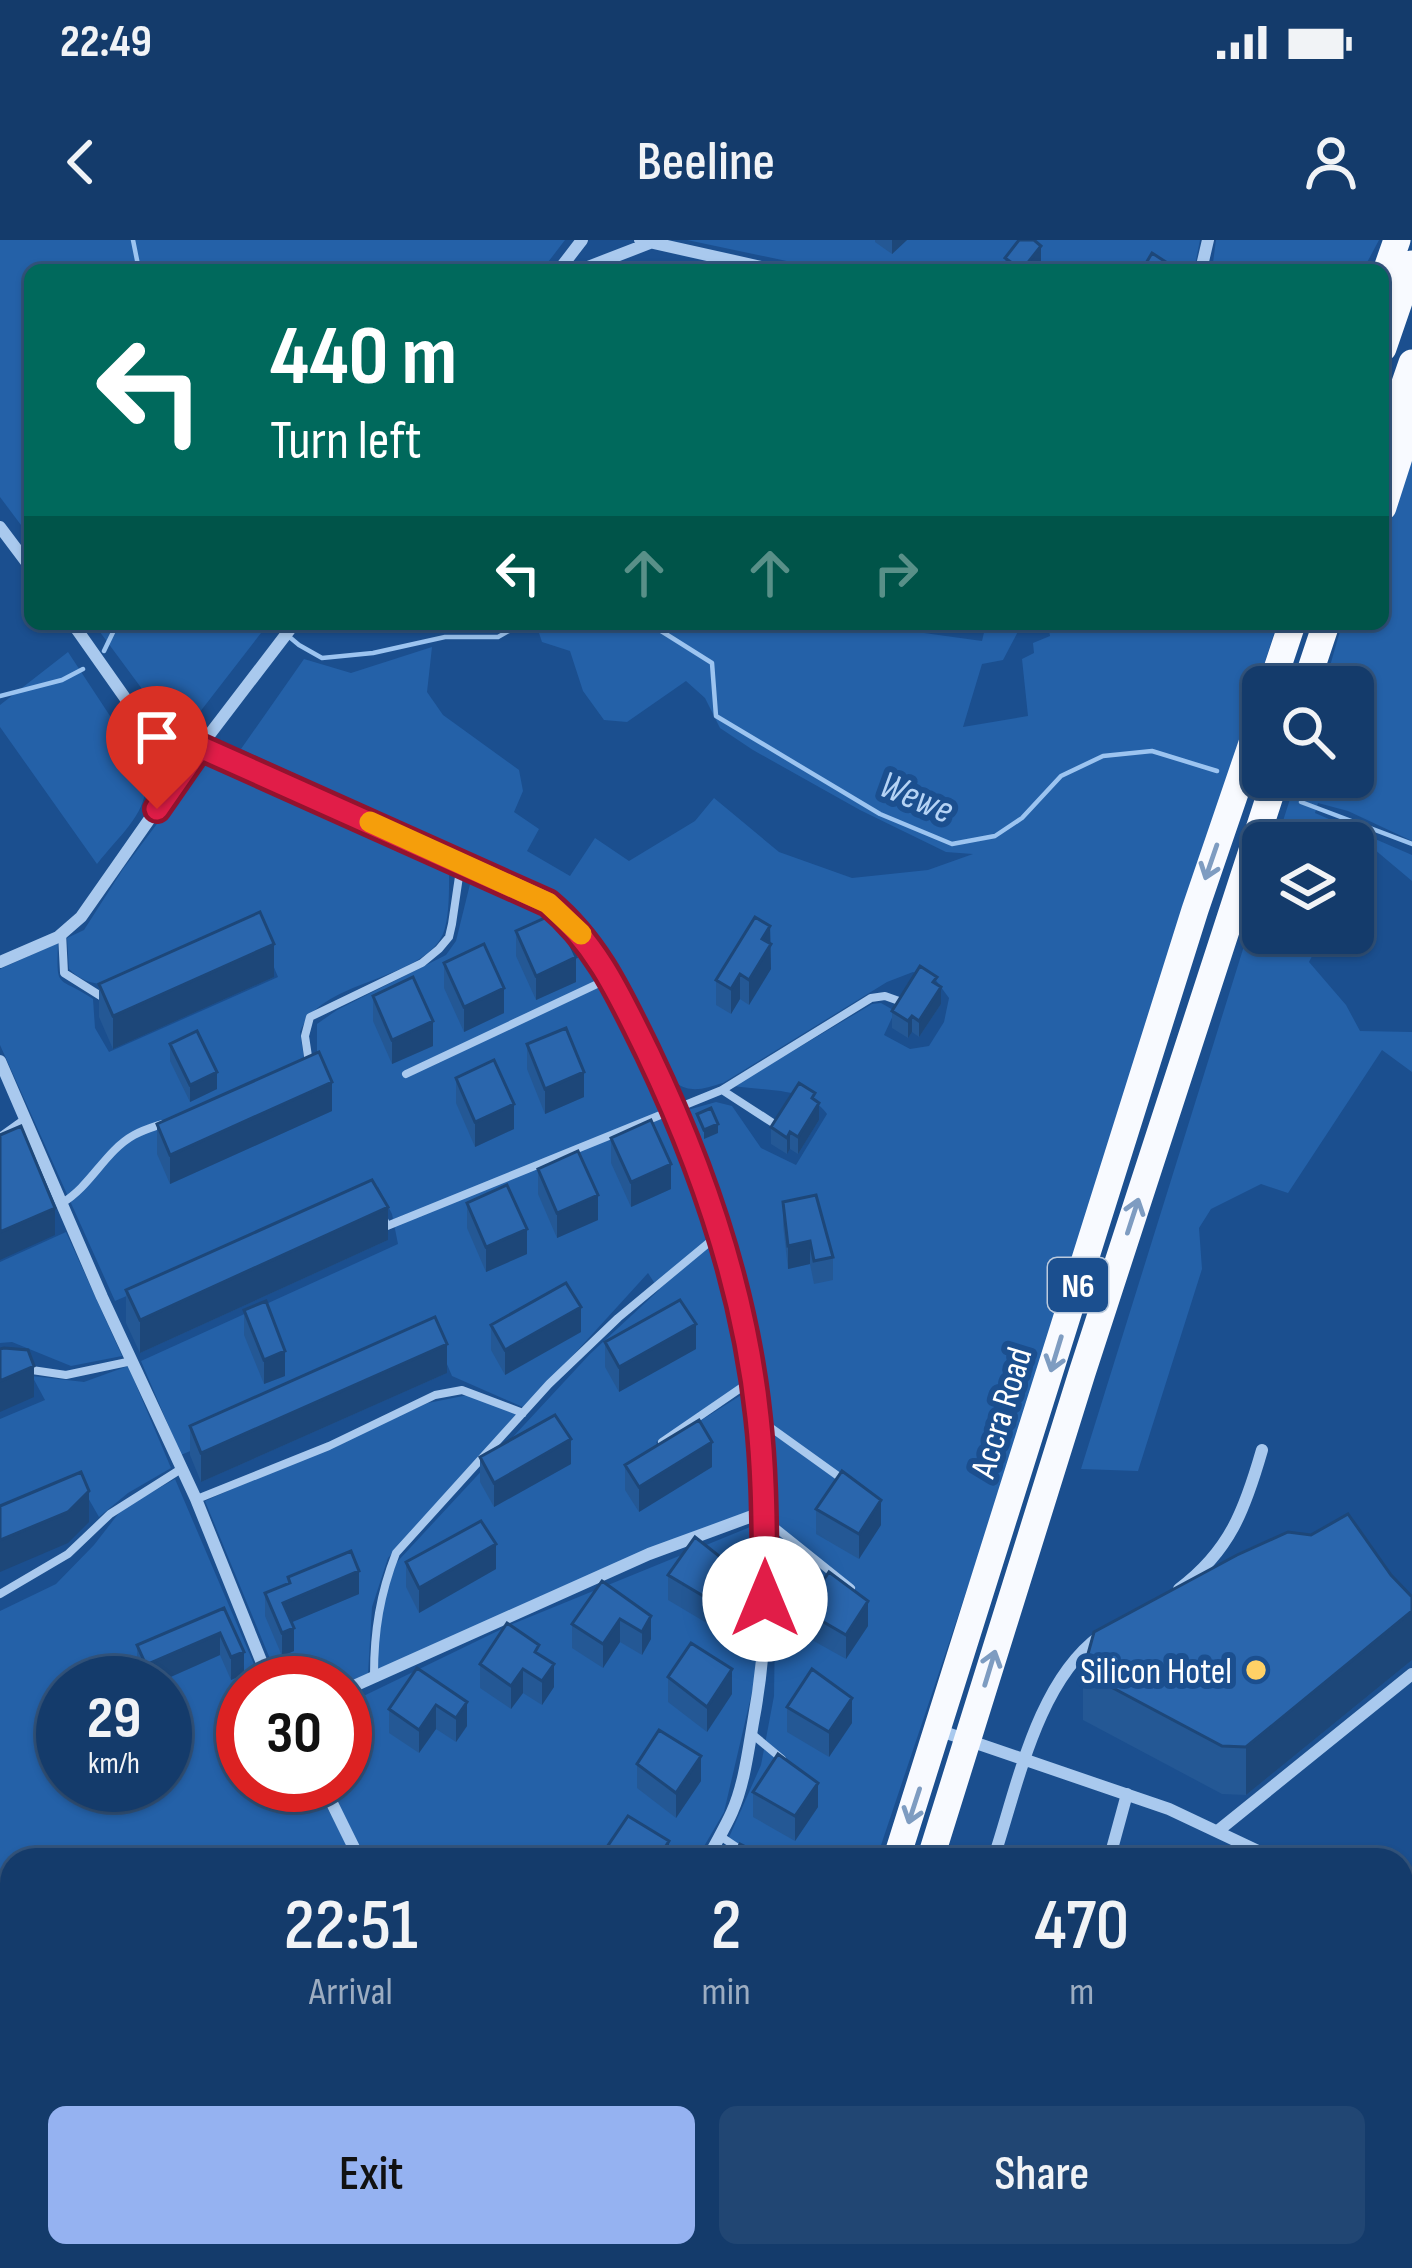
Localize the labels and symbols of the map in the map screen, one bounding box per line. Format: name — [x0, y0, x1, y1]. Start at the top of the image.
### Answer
pin — [106, 686, 208, 809]
water label: Wewe — [872, 762, 960, 835]
one-way arrow — [1199, 842, 1221, 880]
one-way arrow — [1124, 1198, 1146, 1236]
road number: N6 — [1048, 1258, 1108, 1312]
one-way arrow — [1044, 1334, 1066, 1372]
street label: Accra Road — [962, 1343, 1042, 1484]
position arrow — [702, 1536, 828, 1662]
one-way arrow — [981, 1650, 1003, 1688]
place label: Silicon Hotel — [1080, 1651, 1232, 1694]
speed limit sign: 30 — [216, 1656, 372, 1812]
marker: Silicon Hotel — [1243, 1657, 1269, 1683]
one-way arrow — [901, 1786, 923, 1824]

